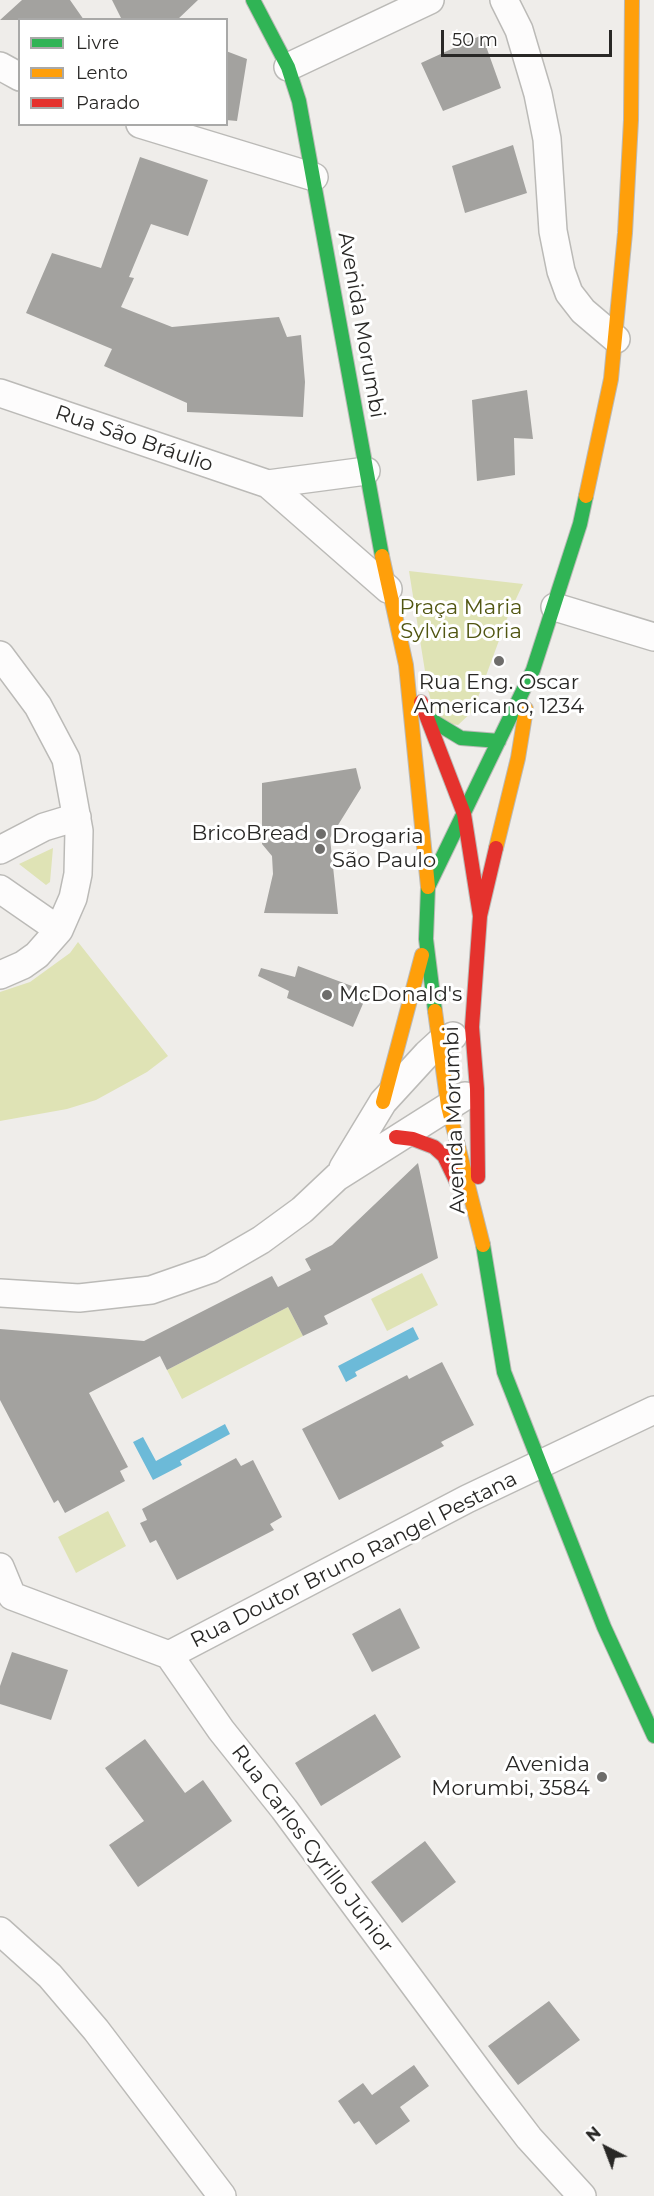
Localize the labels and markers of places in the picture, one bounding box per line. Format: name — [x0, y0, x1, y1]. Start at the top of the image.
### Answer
marker: Rua Eng. Oscar Americano, 1234 — [492, 654, 506, 668]
place label: Rua Eng. Oscar Americano, 1234 — [414, 670, 584, 720]
place label: BricoBread — [191, 821, 309, 847]
place label: Drogaria São Paulo — [332, 824, 436, 874]
marker: BricoBread — [314, 827, 328, 841]
marker: Drogaria São Paulo — [313, 842, 327, 856]
place label: McDonald's — [339, 982, 462, 1008]
marker: McDonald's — [320, 988, 334, 1002]
place label: Avenida Morumbi, 3584 — [431, 1752, 590, 1802]
marker: Avenida Morumbi, 3584 — [595, 1770, 609, 1784]

